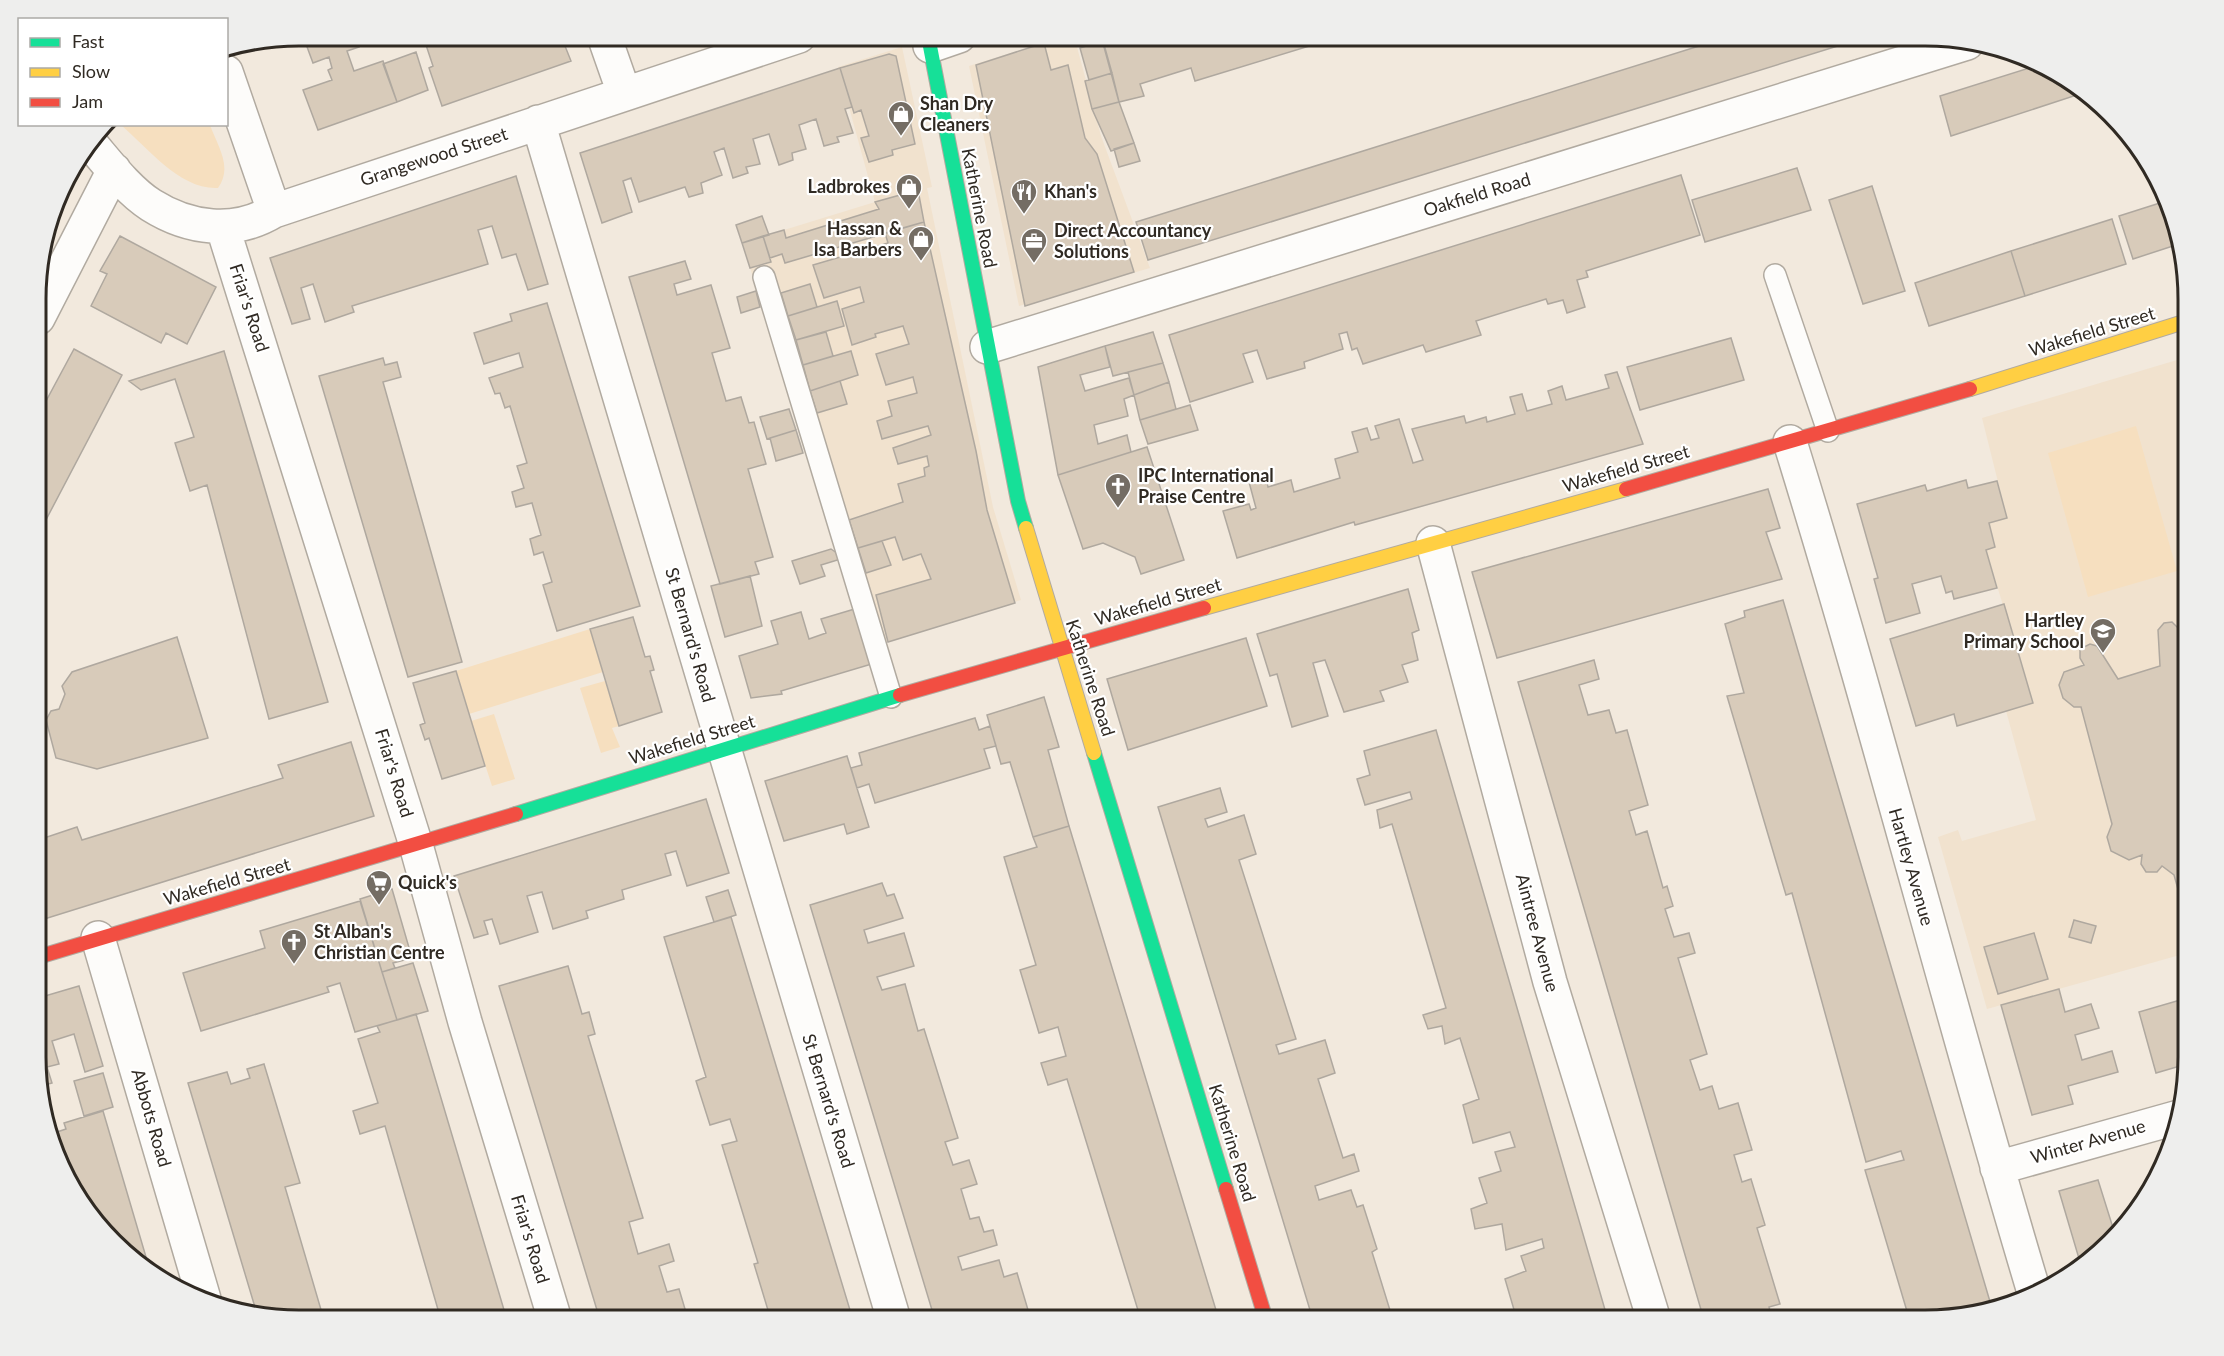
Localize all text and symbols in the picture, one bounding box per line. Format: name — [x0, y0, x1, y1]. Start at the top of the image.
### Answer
legend — [18, 18, 228, 126]
text: Fast — [72, 30, 105, 52]
text: Slow — [72, 60, 110, 82]
text: Jam — [72, 90, 103, 112]
place label: Shan Dry Cleaners — [920, 92, 994, 135]
shop icon: Shan Dry Cleaners — [886, 99, 916, 137]
street label: Grangewood Street — [357, 122, 511, 190]
street label: Katherine Road — [958, 146, 1002, 270]
street label: Oakfield Road — [1420, 167, 1533, 221]
shop icon: Ladbrokes — [894, 172, 924, 210]
place label: Ladbrokes — [808, 175, 890, 197]
restaurant icon: Khan's — [1009, 177, 1039, 215]
place label: Khan's — [1044, 180, 1097, 202]
place label: Hassan & Isa Barbers — [813, 217, 902, 260]
place label: Direct Accountancy Solutions — [1054, 219, 1212, 262]
shop icon: Hassan & Isa Barbers — [906, 224, 936, 262]
office icon: Direct Accountancy Solutions — [1019, 226, 1049, 264]
street label: Friar's Road — [225, 261, 275, 355]
street label: Wakefield Street — [2026, 301, 2158, 361]
street label: Wakefield Street — [1560, 439, 1692, 497]
place label: IPC International Praise Centre — [1138, 464, 1274, 507]
church icon: IPC International Praise Centre — [1103, 471, 1133, 509]
street label: St Bernard's Road — [661, 565, 721, 705]
street label: Wakefield Street — [1092, 572, 1224, 630]
place label: Hartley Primary School — [1964, 609, 2085, 652]
street label: Katherine Road — [1062, 616, 1120, 739]
school or university icon: Hartley Primary School — [2088, 616, 2118, 654]
street label: Wakefield Street — [626, 709, 758, 769]
street label: Friar's Road — [371, 726, 419, 820]
street label: Hartley Avenue — [1885, 805, 1939, 928]
street label: Wakefield Street — [161, 852, 293, 910]
supermarket icon: Quick's — [364, 868, 394, 906]
place label: Quick's — [398, 871, 457, 893]
street label: Aintree Avenue — [1512, 871, 1564, 994]
place label: St Alban's Christian Centre — [314, 920, 445, 963]
church icon: St Alban's Christian Centre — [279, 927, 309, 965]
street label: St Bernard's Road — [798, 1031, 860, 1170]
street label: Abbots Road — [127, 1066, 176, 1169]
street label: Katherine Road — [1205, 1081, 1261, 1204]
street label: Winter Avenue — [2028, 1114, 2148, 1168]
street label: Friar's Road — [507, 1192, 555, 1286]

